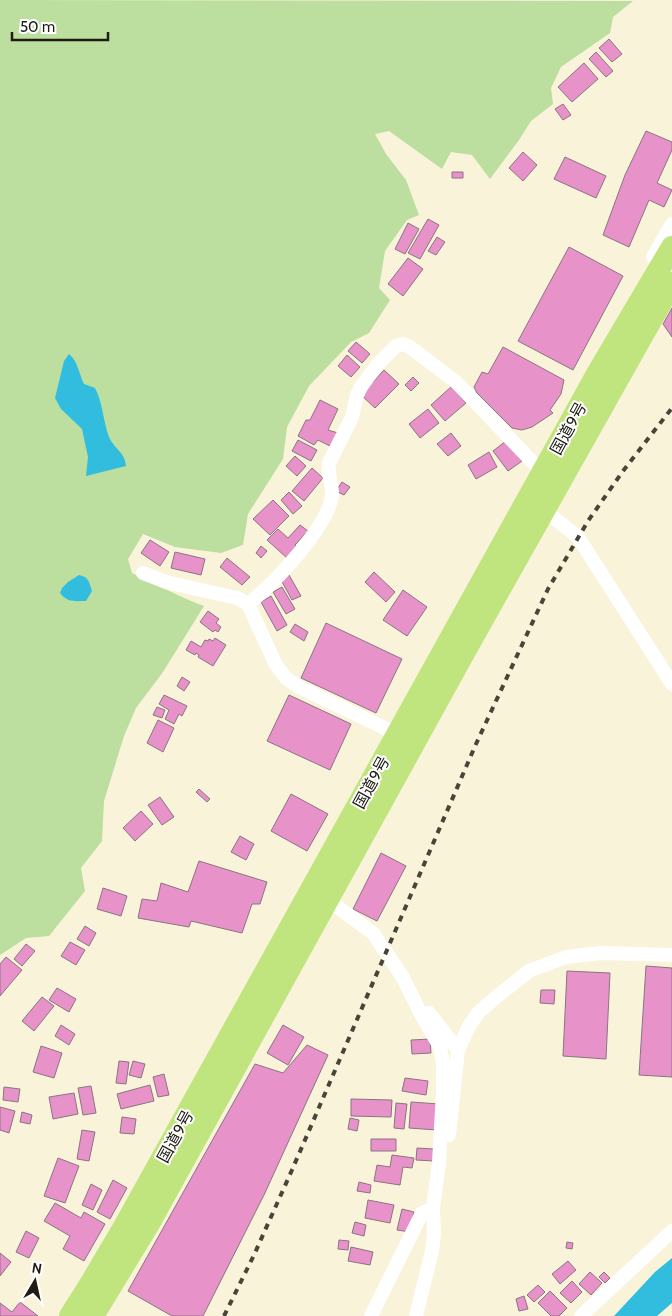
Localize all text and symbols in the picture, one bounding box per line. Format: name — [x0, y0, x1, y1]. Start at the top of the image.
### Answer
scale bar — [12, 10, 109, 42]
text: 50 m — [20, 18, 55, 36]
street label: 国道9号 — [546, 399, 591, 458]
street label: 国道9号 — [349, 753, 394, 812]
street label: 国道9号 — [153, 1107, 198, 1166]
north arrow — [10, 1256, 60, 1306]
text: N — [31, 1258, 43, 1278]

